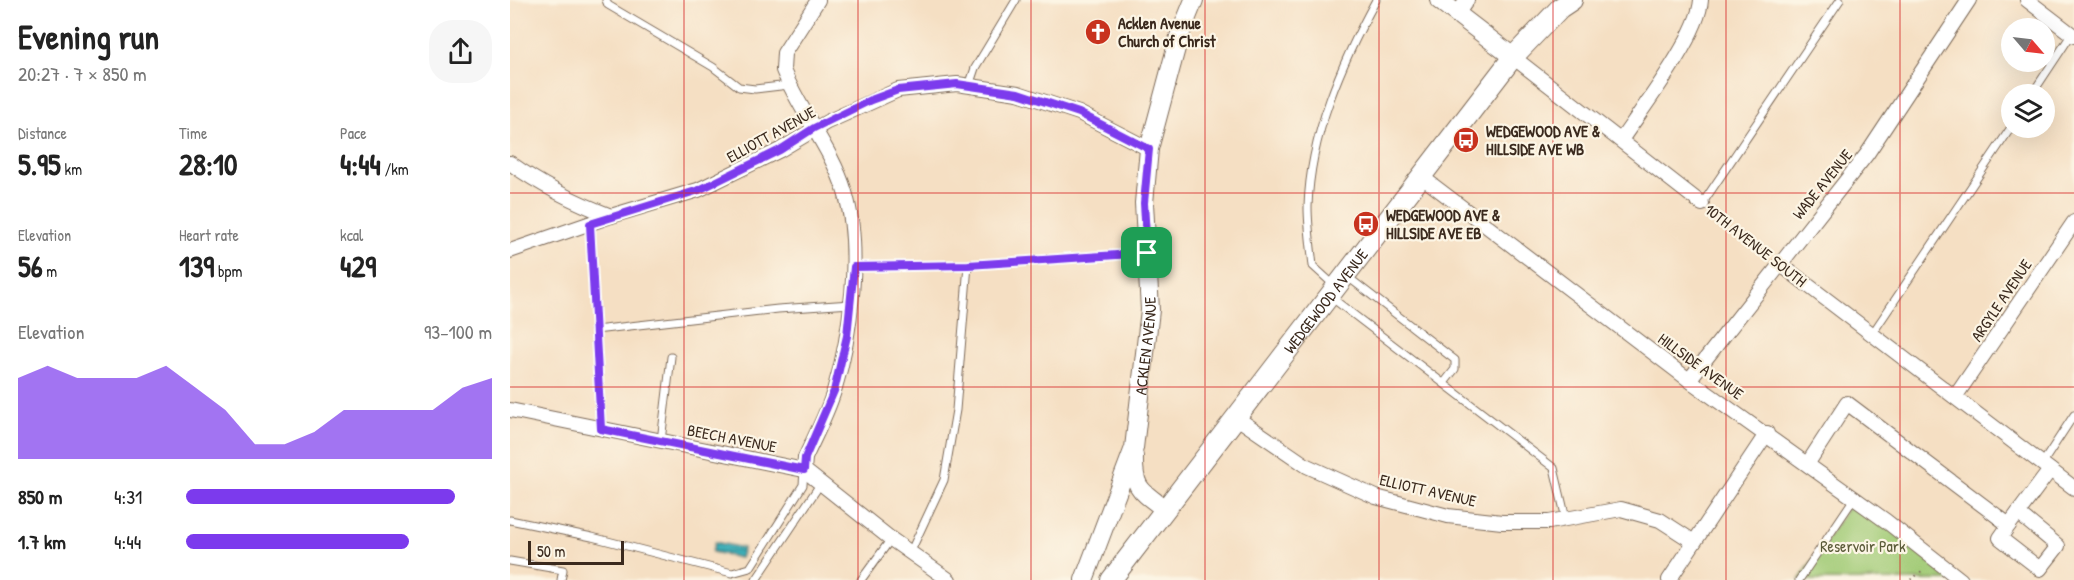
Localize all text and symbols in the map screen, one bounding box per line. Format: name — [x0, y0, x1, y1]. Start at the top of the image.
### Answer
place label: Acklen Avenue Church of Christ — [1118, 12, 1216, 52]
text: Evening run — [18, 15, 159, 59]
church icon: Acklen Avenue Church of Christ — [1083, 17, 1113, 47]
north arrow — [2001, 18, 2055, 72]
map controls — [2001, 18, 2055, 138]
button: share — [429, 20, 492, 83]
text: 20:27 · 7 × 850 m — [18, 60, 147, 87]
button: layers — [2001, 84, 2055, 138]
street label: ELLIOTT AVENUE — [723, 100, 819, 168]
place label: WEDGEWOOD AVE & HILLSIDE AVE WB — [1486, 120, 1601, 160]
text: Distance — [18, 122, 67, 144]
text: Time — [179, 122, 207, 144]
text: Pace — [340, 122, 367, 144]
bus stop icon: WEDGEWOOD AVE & HILLSIDE AVE WB — [1451, 125, 1481, 155]
text: 5.95 — [18, 144, 61, 184]
text: 28:10 — [179, 144, 237, 184]
text: 4:44 — [340, 144, 381, 184]
street label: WADE AVENUE — [1787, 144, 1857, 224]
text: km — [61, 158, 82, 180]
text: /km — [381, 158, 409, 180]
street label: 10TH AVENUE SOUTH — [1701, 198, 1811, 292]
place label: WEDGEWOOD AVE & HILLSIDE AVE EB — [1386, 204, 1501, 244]
bus stop icon: WEDGEWOOD AVE & HILLSIDE AVE EB — [1351, 209, 1381, 239]
text: Elevation — [18, 224, 71, 246]
text: Heart rate — [179, 224, 239, 246]
text: kcal — [340, 224, 363, 246]
pin — [1121, 227, 1172, 278]
icon: arrive — [1130, 236, 1163, 269]
street label: WEDGEWOOD AVENUE — [1278, 244, 1373, 358]
text: 56 — [18, 246, 43, 286]
text: 139 — [179, 246, 214, 286]
text: 429 — [340, 246, 376, 286]
street label: ARGYLE AVENUE — [1965, 255, 2037, 345]
text: m — [43, 260, 57, 282]
text: bpm — [214, 260, 242, 282]
street label: ACKLEN AVENUE — [1129, 296, 1161, 396]
text: Elevation — [18, 318, 84, 345]
text: 93–100 m — [424, 318, 492, 345]
street label: HILLSIDE AVENUE — [1654, 327, 1748, 405]
street label: BEECH AVENUE — [686, 419, 778, 457]
street label: ELLIOTT AVENUE — [1378, 468, 1478, 512]
text: 850 m — [18, 483, 62, 510]
text: 4:31 — [114, 483, 142, 510]
text: 1.7 km — [18, 528, 66, 555]
text: 4:44 — [114, 528, 141, 555]
park label: Reservoir Park — [1820, 535, 1906, 557]
scale bar — [528, 538, 624, 566]
text: 50 m — [537, 540, 566, 562]

